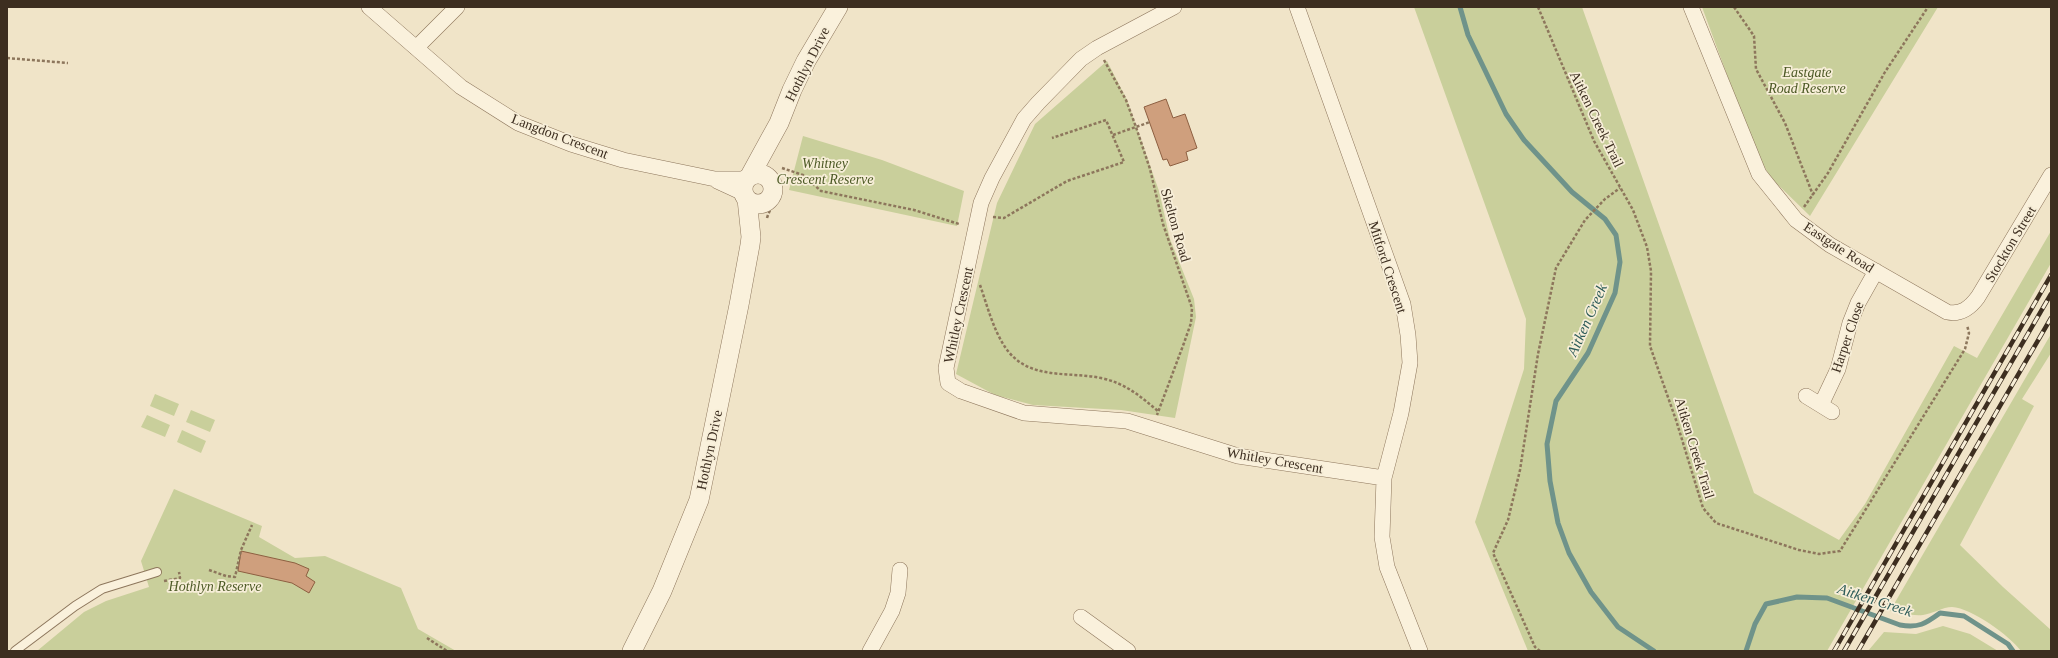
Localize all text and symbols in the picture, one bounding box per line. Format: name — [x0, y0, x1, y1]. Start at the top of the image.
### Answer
street label: Hothlyn Drive — [782, 25, 833, 104]
park label: Eastgate Road Reserve — [1767, 65, 1846, 96]
street label: Aitken Creek Trail — [1567, 69, 1626, 170]
street label: Langdon Crescent — [509, 111, 610, 162]
park label: Whitney Crescent Reserve — [776, 156, 874, 187]
street label: Skelton Road — [1158, 187, 1193, 264]
street label: Stockton Street — [1982, 203, 2039, 285]
street label: Mitford Crescent — [1366, 219, 1410, 315]
street label: Eastgate Road — [1801, 219, 1877, 276]
street label: Whitley Crescent — [941, 266, 976, 364]
water label: Aitken Creek — [1564, 281, 1610, 359]
street label: Harper Close — [1828, 300, 1867, 375]
street label: Aitken Creek Trail — [1672, 396, 1717, 501]
street label: Hothlyn Drive — [694, 409, 725, 491]
street label: Whitley Crescent — [1226, 445, 1324, 476]
park label: Hothlyn Reserve — [168, 579, 261, 594]
water label: Aitken Creek — [1835, 580, 1915, 620]

